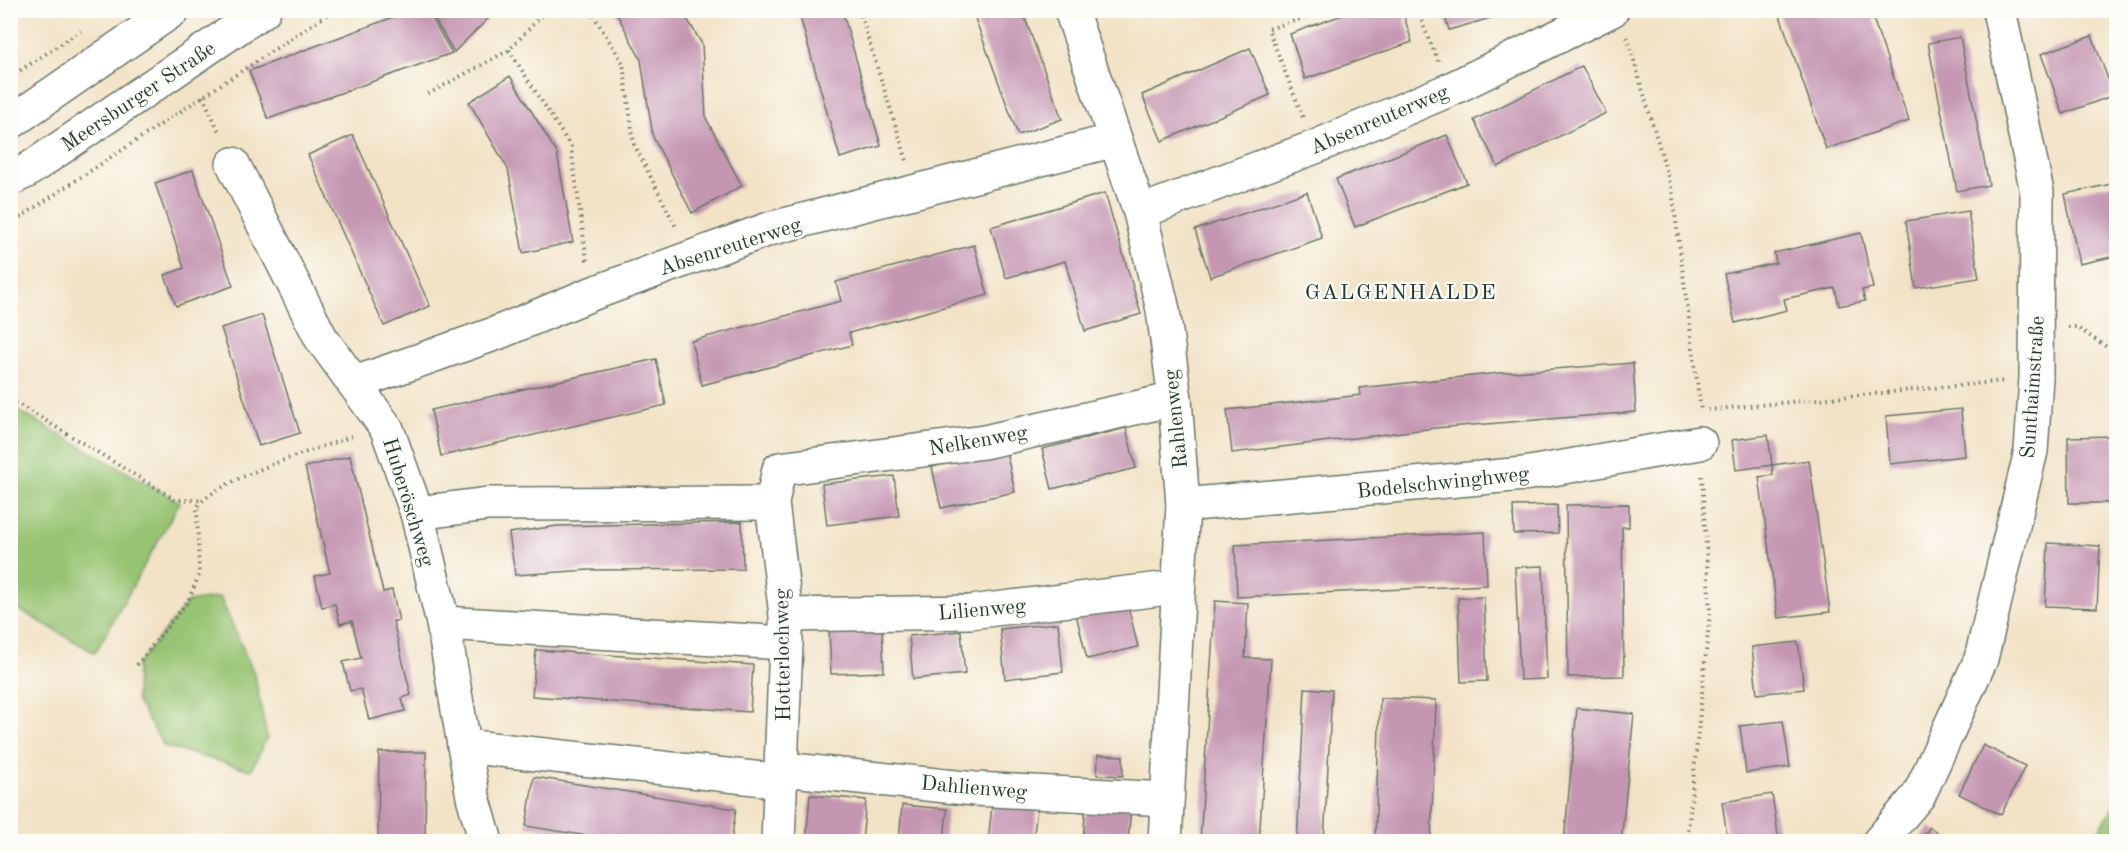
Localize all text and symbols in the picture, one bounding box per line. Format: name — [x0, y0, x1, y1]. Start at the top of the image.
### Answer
street label: Meersburger Straße — [58, 38, 220, 156]
street label: Absenreuterweg — [1307, 81, 1453, 159]
street label: Absenreuterweg — [657, 214, 805, 280]
district label: GALGENHALDE — [1305, 282, 1497, 304]
street label: Sunthaimstraße — [2018, 315, 2049, 459]
street label: Rahlenweg — [1161, 367, 1192, 470]
street label: Nelkenweg — [927, 422, 1030, 460]
street label: Huberöschweg — [378, 436, 437, 570]
street label: Bodelschwinghweg — [1356, 464, 1531, 503]
street label: Hotterlochweg — [772, 588, 795, 722]
street label: Lilienweg — [937, 596, 1028, 625]
street label: Dahlienweg — [920, 773, 1029, 804]

